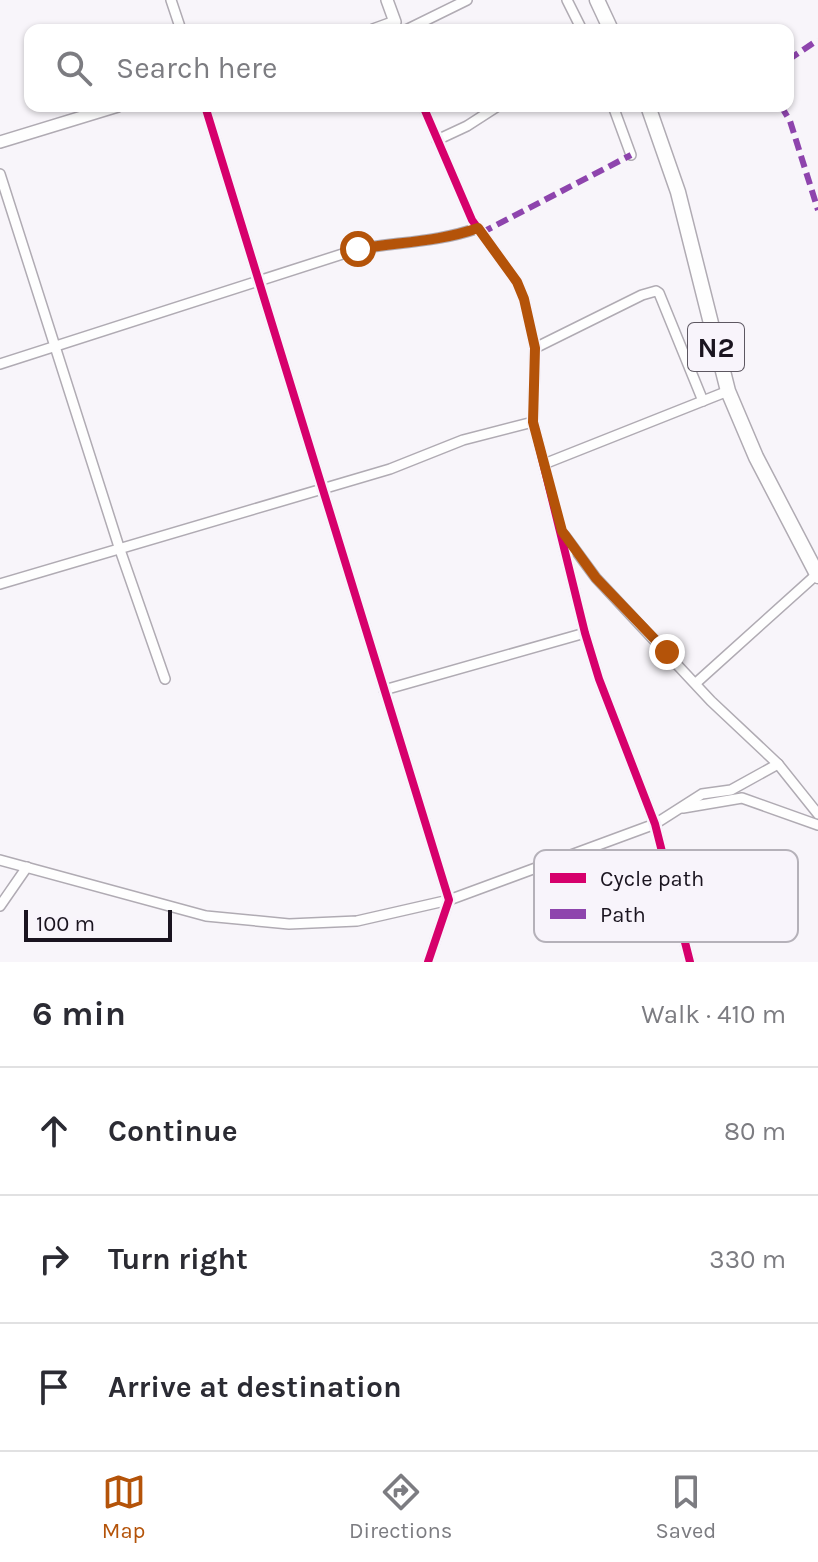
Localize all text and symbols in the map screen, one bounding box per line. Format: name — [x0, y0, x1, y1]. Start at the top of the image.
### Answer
search box — [24, 24, 794, 112]
icon: search — [52, 46, 96, 90]
text: Search here — [116, 50, 277, 86]
route start — [340, 231, 376, 267]
road number: N2 — [688, 323, 744, 371]
route end — [649, 634, 685, 670]
legend — [534, 850, 798, 942]
text: Cycle path — [600, 866, 704, 892]
text: Path — [600, 902, 646, 928]
scale bar — [24, 906, 172, 942]
text: 100 m — [36, 911, 95, 937]
text: 6 min — [32, 994, 126, 1034]
text: Walk · 410 m — [641, 999, 786, 1030]
icon: ahead — [32, 1109, 76, 1153]
text: Continue — [108, 1113, 238, 1149]
text: 80 m — [724, 1116, 786, 1147]
icon: right — [32, 1237, 76, 1281]
text: Turn right — [108, 1241, 248, 1277]
text: 330 m — [709, 1244, 786, 1275]
icon: arrive — [32, 1365, 76, 1409]
text: Arrive at destination — [108, 1369, 402, 1405]
tab: Map — [102, 1470, 146, 1544]
tab: Directions — [349, 1470, 452, 1544]
tab: Saved — [656, 1470, 716, 1544]

